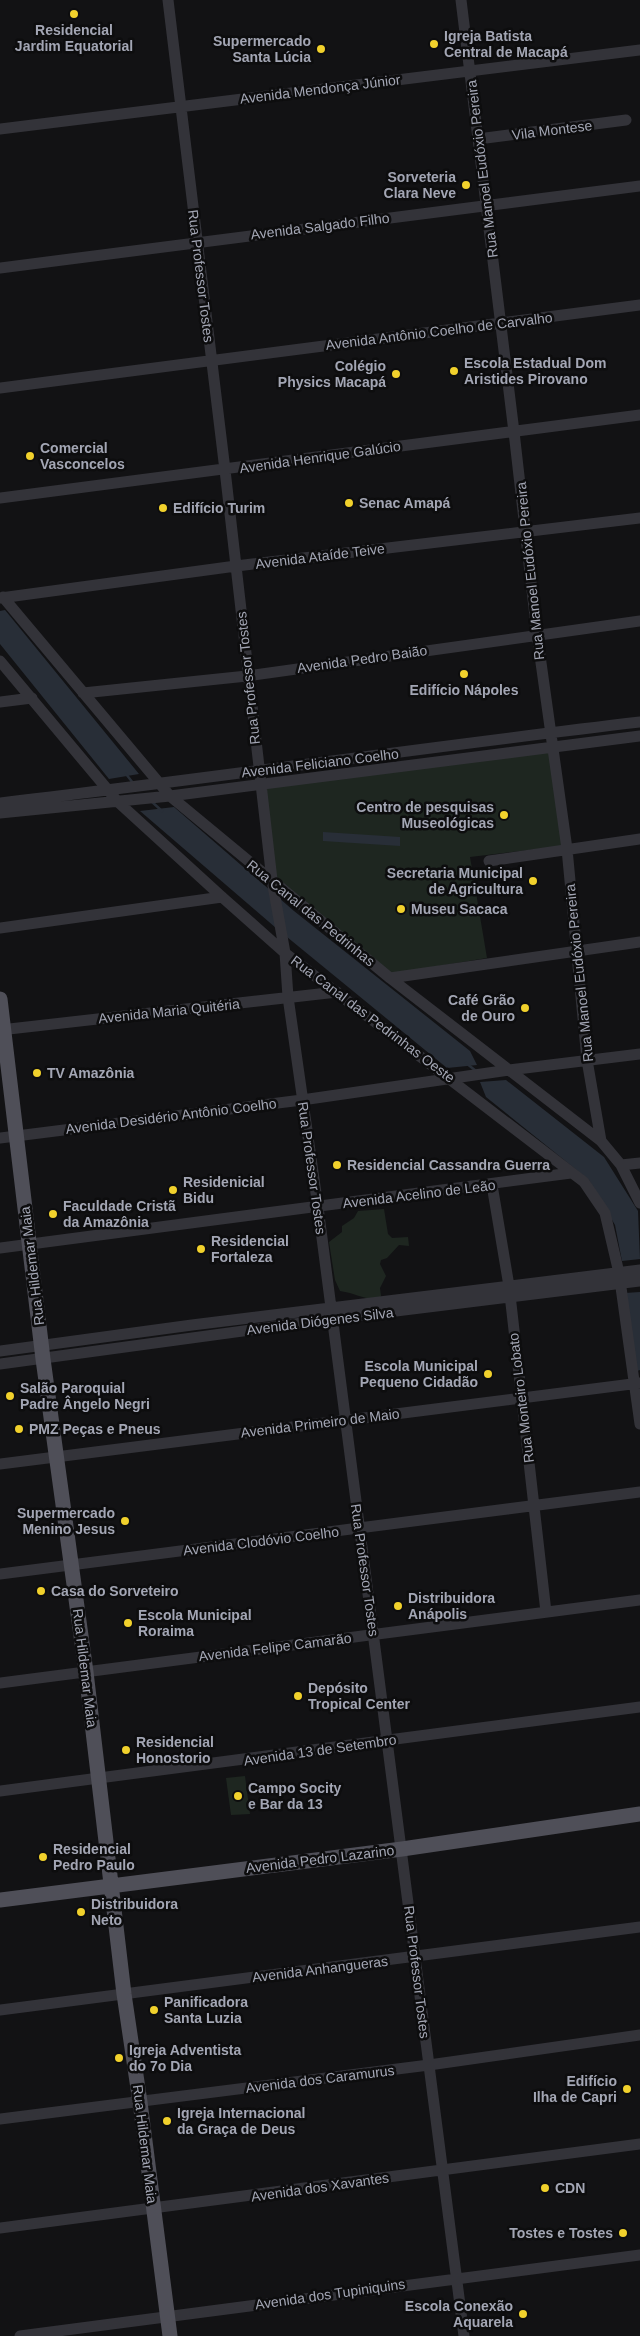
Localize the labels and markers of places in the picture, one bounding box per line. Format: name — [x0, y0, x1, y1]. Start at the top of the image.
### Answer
marker: Residencial Jardim Equatorial — [68, 8, 80, 20]
place label: Residencial Jardim Equatorial — [15, 22, 133, 54]
place label: Igreja Batista Central de Macapá — [444, 28, 568, 60]
place label: Supermercado Santa Lúcia — [213, 33, 311, 65]
marker: Igreja Batista Central de Macapá — [428, 38, 440, 50]
marker: Supermercado Santa Lúcia — [315, 43, 327, 55]
place label: Sorveteria Clara Neve — [384, 169, 456, 201]
marker: Sorveteria Clara Neve — [460, 179, 472, 191]
place label: Escola Estadual Dom Aristides Pirovano — [464, 355, 606, 387]
place label: Colégio Physics Macapá — [278, 358, 386, 390]
marker: Escola Estadual Dom Aristides Pirovano — [448, 365, 460, 377]
marker: Colégio Physics Macapá — [390, 368, 402, 380]
place label: Comercial Vasconcelos — [40, 440, 125, 472]
marker: Comercial Vasconcelos — [24, 450, 36, 462]
place label: Senac Amapá — [359, 495, 451, 511]
marker: Senac Amapá — [343, 497, 355, 509]
place label: Edifício Turim — [173, 500, 265, 516]
marker: Edifício Turim — [157, 502, 169, 514]
marker: Edifício Nápoles — [458, 668, 470, 680]
place label: Edifício Nápoles — [410, 682, 519, 698]
place label: Centro de pesquisas Museológicas — [356, 799, 494, 831]
marker: Centro de pesquisas Museológicas — [498, 809, 510, 821]
place label: Secretaria Municipal de Agricultura — [387, 865, 523, 897]
marker: Secretaria Municipal de Agricultura — [527, 875, 539, 887]
place label: Museu Sacaca — [411, 901, 508, 917]
marker: Museu Sacaca — [395, 903, 407, 915]
place label: Café Grão de Ouro — [448, 992, 515, 1024]
marker: Café Grão de Ouro — [519, 1002, 531, 1014]
place label: TV Amazônia — [47, 1065, 135, 1081]
marker: TV Amazônia — [31, 1067, 43, 1079]
place label: Residencial Cassandra Guerra — [347, 1157, 550, 1173]
marker: Residencial Cassandra Guerra — [331, 1159, 343, 1171]
place label: Residenicial Bidu — [183, 1174, 265, 1206]
marker: Residenicial Bidu — [167, 1184, 179, 1196]
place label: Faculdade Cristã da Amazônia — [63, 1198, 176, 1230]
marker: Faculdade Cristã da Amazônia — [47, 1208, 59, 1220]
place label: Residencial Fortaleza — [211, 1233, 289, 1265]
marker: Residencial Fortaleza — [195, 1243, 207, 1255]
place label: Escola Municipal Pequeno Cidadão — [360, 1358, 478, 1390]
marker: Escola Municipal Pequeno Cidadão — [482, 1368, 494, 1380]
place label: Salão Paroquial Padre Ângelo Negri — [20, 1380, 150, 1412]
marker: Salão Paroquial Padre Ângelo Negri — [4, 1390, 16, 1402]
place label: PMZ Peças e Pneus — [29, 1421, 161, 1437]
marker: PMZ Peças e Pneus — [13, 1423, 25, 1435]
place label: Supermercado Menino Jesus — [17, 1505, 115, 1537]
marker: Supermercado Menino Jesus — [119, 1515, 131, 1527]
place label: Casa do Sorveteiro — [51, 1583, 179, 1599]
marker: Casa do Sorveteiro — [35, 1585, 47, 1597]
place label: Distribuidora Anápolis — [408, 1590, 495, 1622]
marker: Distribuidora Anápolis — [392, 1600, 404, 1612]
place label: Escola Municipal Roraima — [138, 1607, 252, 1639]
marker: Escola Municipal Roraima — [122, 1617, 134, 1629]
place label: Depósito Tropical Center — [308, 1680, 410, 1712]
marker: Depósito Tropical Center — [292, 1690, 304, 1702]
place label: Residencial Honostorio — [136, 1734, 214, 1766]
marker: Residencial Honostorio — [120, 1744, 132, 1756]
place label: Campo Socity e Bar da 13 — [248, 1780, 342, 1812]
marker: Campo Socity e Bar da 13 — [232, 1790, 244, 1802]
place label: Residencial Pedro Paulo — [53, 1841, 135, 1873]
marker: Residencial Pedro Paulo — [37, 1851, 49, 1863]
place label: Distribuidora Neto — [91, 1896, 178, 1928]
marker: Distribuidora Neto — [75, 1906, 87, 1918]
place label: Panificadora Santa Luzia — [164, 1994, 248, 2026]
marker: Panificadora Santa Luzia — [148, 2004, 160, 2016]
place label: Igreja Adventista do 7o Dia — [129, 2042, 242, 2074]
marker: Igreja Adventista do 7o Dia — [113, 2052, 125, 2064]
place label: Edifício Ilha de Capri — [533, 2073, 617, 2105]
marker: Edifício Ilha de Capri — [621, 2083, 633, 2095]
place label: Igreja Internacional da Graça de Deus — [177, 2105, 305, 2137]
marker: Igreja Internacional da Graça de Deus — [161, 2115, 173, 2127]
place label: CDN — [555, 2180, 585, 2196]
marker: CDN — [539, 2182, 551, 2194]
place label: Tostes e Tostes — [509, 2225, 613, 2241]
marker: Tostes e Tostes — [617, 2227, 629, 2239]
place label: Escola Conexão Aquarela — [405, 2298, 513, 2330]
marker: Escola Conexão Aquarela — [517, 2308, 529, 2320]

